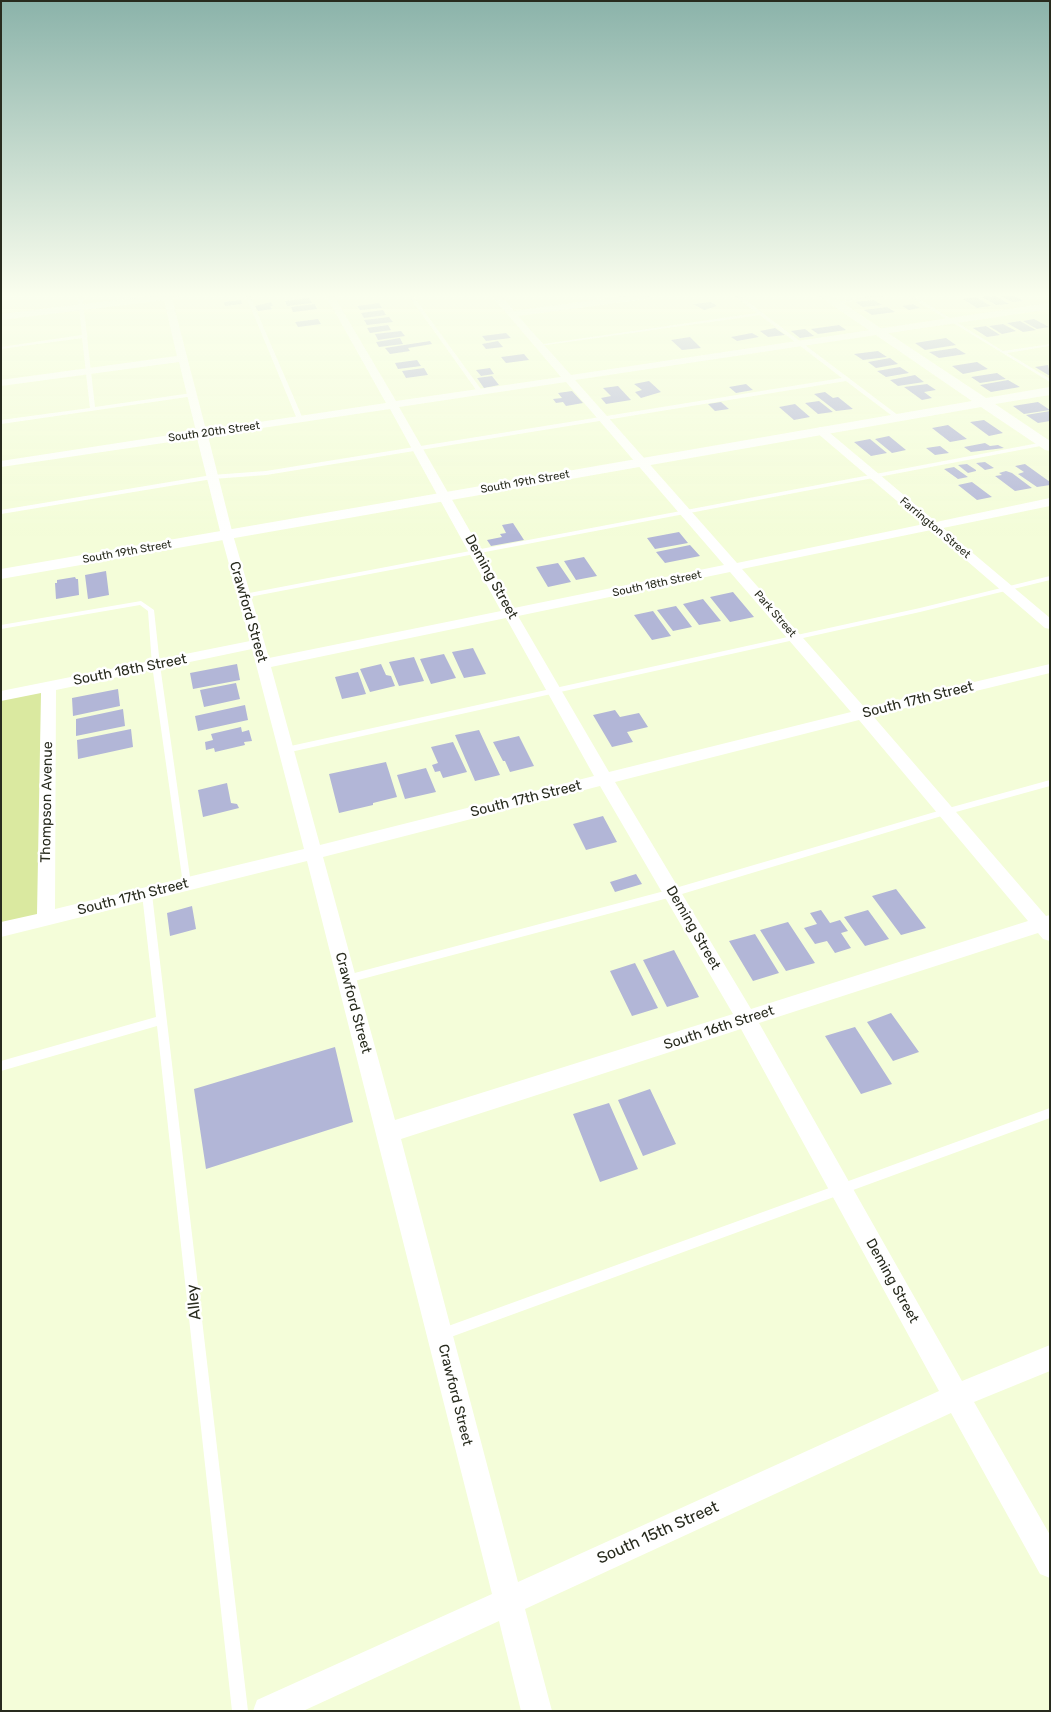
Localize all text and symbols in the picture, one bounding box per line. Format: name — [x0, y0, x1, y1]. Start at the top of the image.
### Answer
street label: South 20th Street — [167, 419, 261, 445]
street label: South 19th Street — [479, 468, 571, 496]
street label: Farrington Street — [897, 495, 973, 561]
street label: Deming Street — [461, 532, 521, 622]
street label: South 19th Street — [81, 538, 173, 566]
street label: Crawford Street — [226, 560, 270, 664]
street label: South 18th Street — [611, 568, 703, 600]
street label: Park Street — [751, 588, 799, 640]
street label: South 18th Street — [72, 651, 188, 689]
street label: South 17th Street — [861, 678, 975, 722]
street label: Thompson Avenue — [38, 741, 56, 863]
street label: South 17th Street — [469, 777, 583, 821]
street label: South 17th Street — [76, 875, 190, 919]
street label: Deming Street — [662, 883, 724, 973]
street label: Crawford Street — [331, 951, 375, 1055]
street label: South 16th Street — [662, 1002, 776, 1054]
street label: Deming Street — [862, 1236, 922, 1326]
street label: Alley — [183, 1283, 205, 1321]
street label: Crawford Street — [434, 1342, 476, 1448]
street label: South 15th Street — [594, 1498, 722, 1568]

